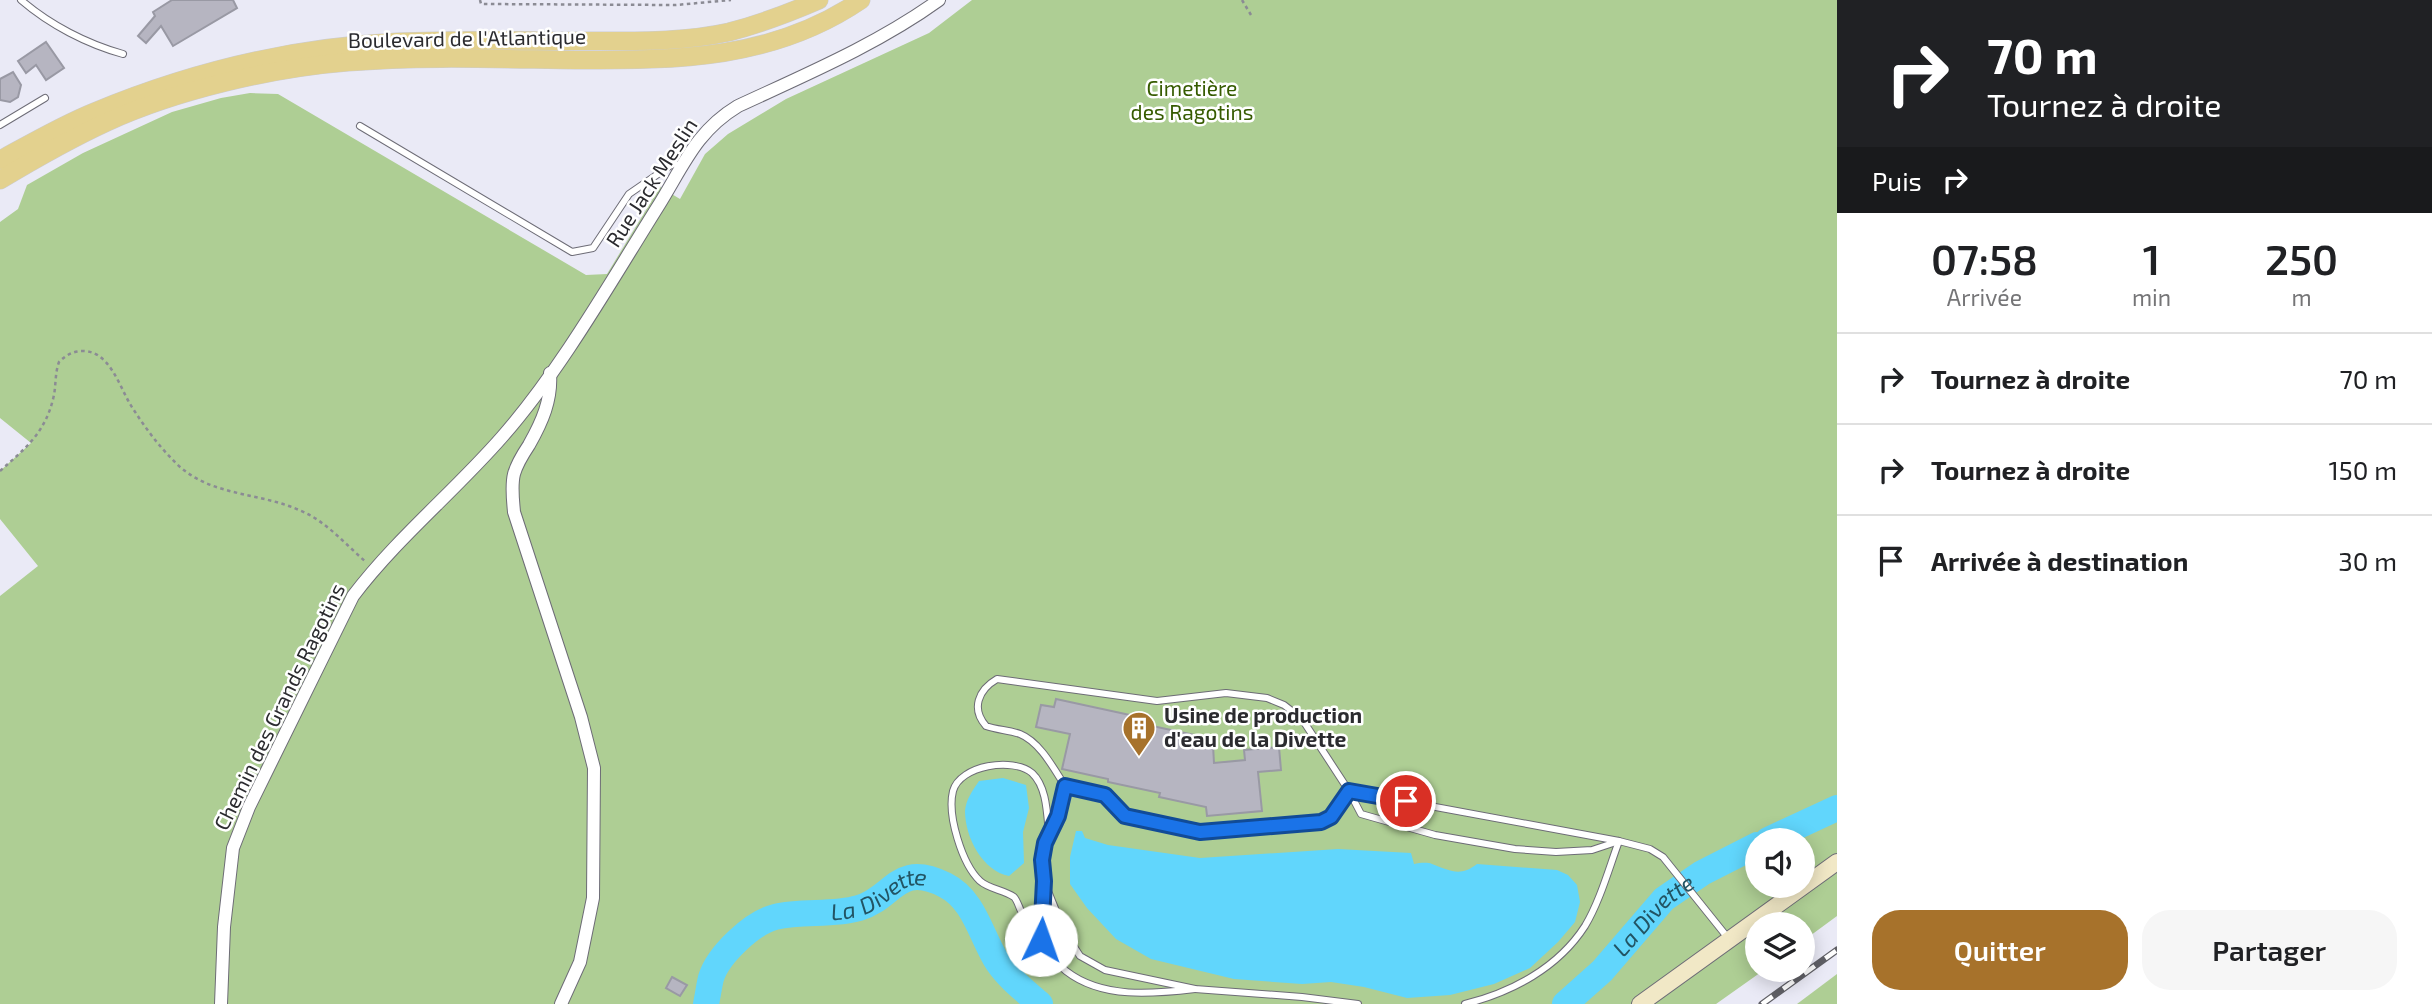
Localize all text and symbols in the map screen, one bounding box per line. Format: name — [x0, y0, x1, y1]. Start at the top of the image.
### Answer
street label: Boulevard de l'Atlantique — [348, 23, 586, 52]
text: 70 m — [1987, 25, 2098, 84]
icon: right — [1872, 28, 1963, 119]
park label: Cimetière des Ragotins — [1131, 75, 1253, 124]
text: Tournez à droite — [1987, 85, 2221, 123]
street label: Rue Jack Meslin — [600, 113, 702, 251]
icon: right — [1936, 161, 1974, 199]
text: Puis — [1872, 165, 1922, 196]
text: 07:58 — [1931, 233, 2038, 283]
text: 1 — [2143, 233, 2160, 283]
text: 250 — [2265, 233, 2338, 283]
text: Arrivée — [1947, 283, 2022, 311]
text: min — [2132, 283, 2171, 311]
text: m — [2292, 283, 2312, 311]
icon: right — [1872, 360, 1910, 398]
text: Tournez à droite — [1931, 363, 2130, 394]
text: 70 m — [2339, 363, 2397, 394]
icon: right — [1872, 451, 1910, 489]
text: Tournez à droite — [1931, 454, 2130, 485]
text: 150 m — [2328, 454, 2397, 485]
icon: arrive — [1872, 542, 1910, 580]
text: Arrivée à destination — [1931, 545, 2188, 576]
text: 30 m — [2338, 545, 2397, 576]
street label: Chemin des Grands Ragotins — [208, 579, 349, 834]
place label: Usine de production d'eau de la Divette — [1164, 702, 1362, 751]
building icon: Usine de production d'eau de la Divette — [1120, 709, 1158, 758]
pin — [1376, 771, 1436, 831]
icon: arrive — [1387, 782, 1425, 820]
map controls — [1745, 828, 1815, 982]
button: sound — [1745, 828, 1815, 898]
water label: La Divette — [829, 862, 928, 925]
water label: La Divette — [1606, 867, 1699, 961]
position arrow — [1004, 903, 1078, 977]
button: Quitter — [1872, 910, 2128, 990]
button: Partager — [2142, 910, 2397, 990]
button: layers — [1745, 912, 1815, 982]

